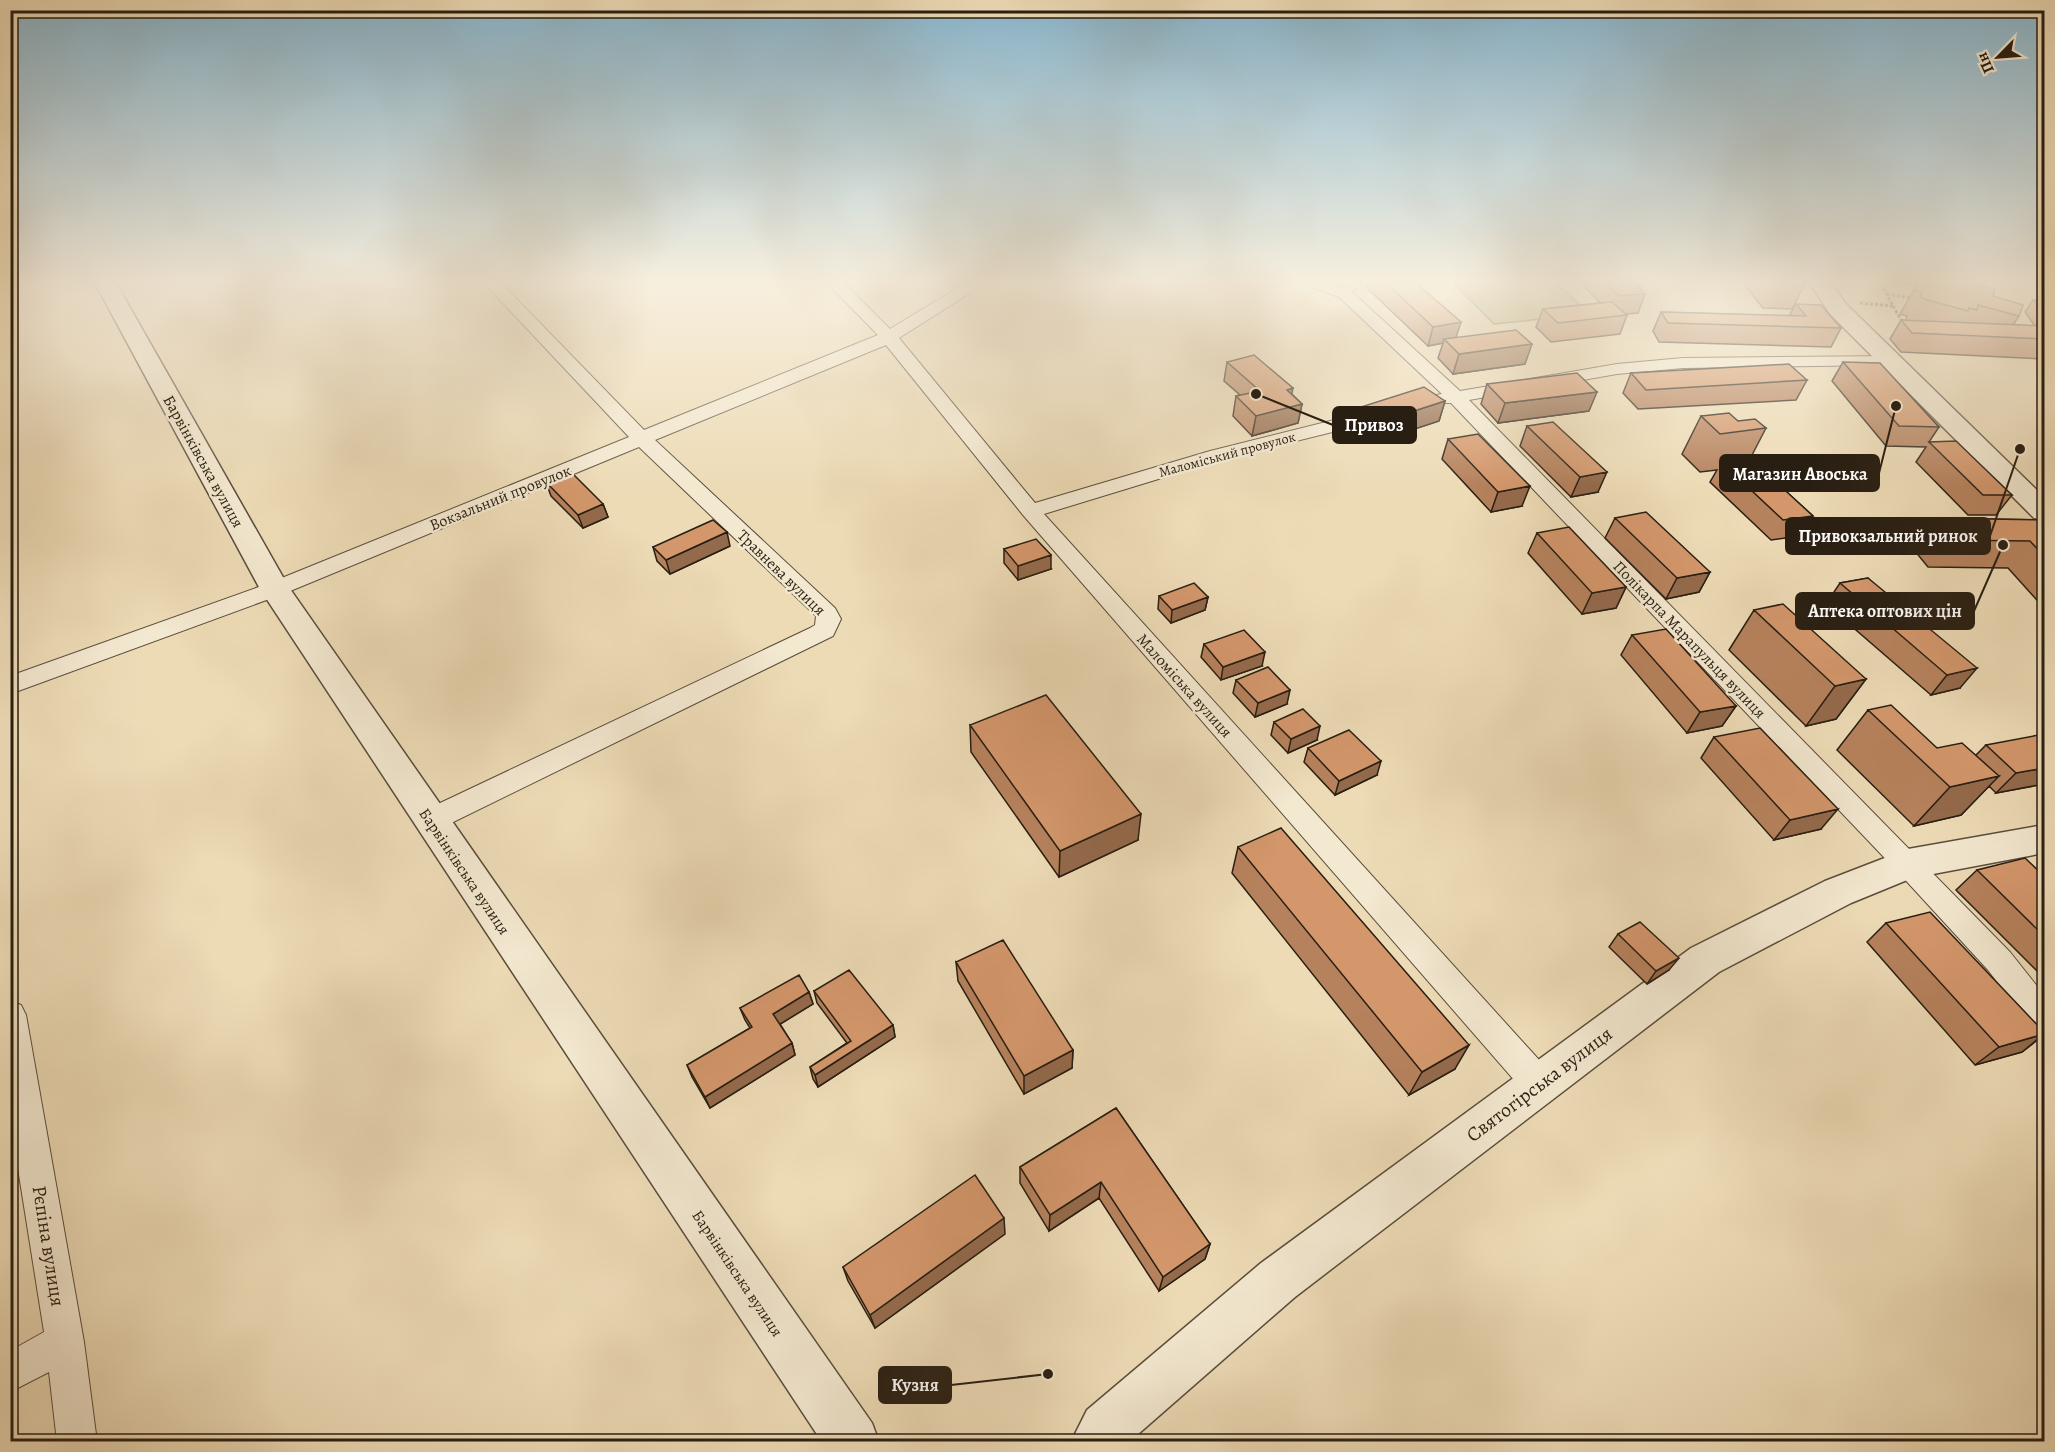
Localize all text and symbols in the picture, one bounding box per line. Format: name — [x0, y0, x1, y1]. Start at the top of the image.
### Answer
north arrow — [1968, 27, 2028, 87]
text: Пн — [1971, 49, 2000, 77]
street label: Барвінківська вулиця — [158, 391, 249, 532]
callout: Привоз — [1333, 407, 1416, 443]
text: Привоз — [1345, 413, 1404, 437]
street label: Маломіський провулок — [1157, 427, 1298, 482]
callout: Магазин Авоська — [1720, 455, 1879, 491]
street label: Вокзальний провулок — [426, 459, 575, 536]
text: Магазин Авоська — [1733, 462, 1868, 486]
callout: Привокзальний ринок — [1786, 518, 1990, 554]
text: Привокзальний ринок — [1798, 524, 1978, 548]
street label: Травнева вулиця — [732, 525, 831, 621]
street label: Полікарпа Марапульця вулиця — [1608, 556, 1771, 724]
callout: Аптека оптових цін — [1796, 593, 1974, 629]
text: Аптека оптових цін — [1807, 599, 1962, 623]
street label: Маломіська вулиця — [1131, 629, 1237, 743]
street label: Барвінківська вулиця — [414, 804, 515, 939]
street label: Святогірська вулиця — [1461, 1021, 1618, 1148]
street label: Рєпіна вулиця — [26, 1184, 71, 1308]
street label: Барвінківська вулиця — [687, 1206, 788, 1341]
callout: Кузня — [879, 1367, 951, 1403]
text: Кузня — [891, 1373, 939, 1397]

